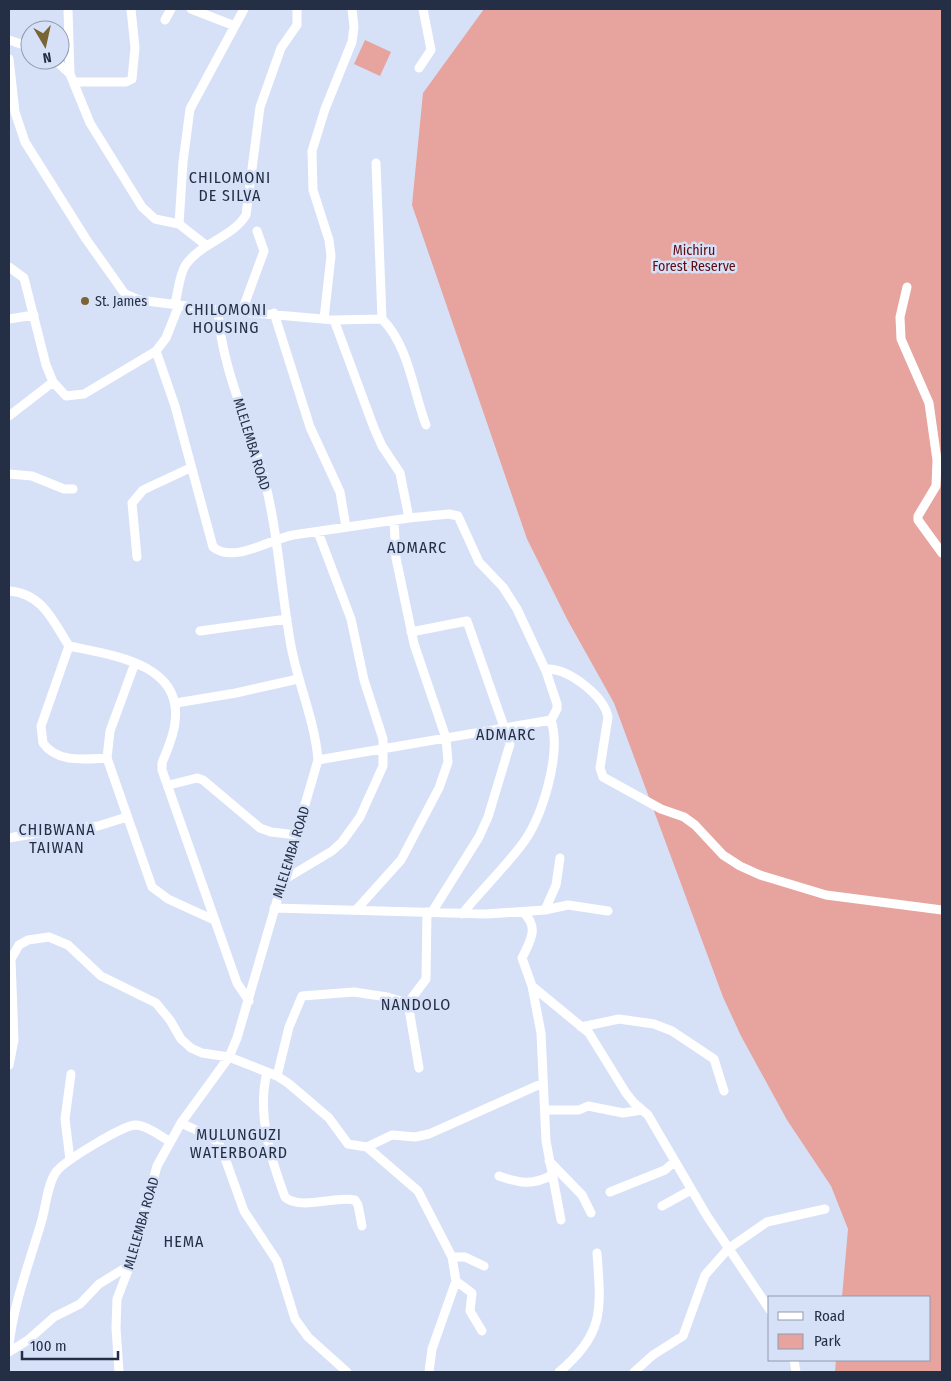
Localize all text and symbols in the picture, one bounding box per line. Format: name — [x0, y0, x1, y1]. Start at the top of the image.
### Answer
north arrow — [20, 20, 70, 70]
text: N — [41, 48, 52, 66]
district label: CHILOMONI DE SILVA — [189, 168, 271, 205]
park label: Michiru Forest Reserve — [652, 242, 736, 275]
place label: St. James — [95, 293, 147, 310]
marker: St. James — [79, 295, 91, 307]
district label: CHILOMONI HOUSING — [185, 300, 267, 337]
street label: MLELEMBA ROAD — [229, 396, 274, 492]
district label: ADMARC — [387, 538, 447, 557]
district label: ADMARC — [476, 725, 536, 744]
street label: MLELEMBA ROAD — [269, 804, 314, 900]
district label: CHIBWANA TAIWAN — [18, 820, 96, 857]
district label: NANDOLO — [381, 995, 451, 1014]
district label: MULUNGUZI WATERBOARD — [190, 1125, 288, 1162]
street label: MLELEMBA ROAD — [120, 1175, 163, 1271]
district label: HEMA — [164, 1232, 205, 1251]
legend — [768, 1296, 931, 1361]
text: Road — [814, 1307, 845, 1325]
scale bar — [22, 1328, 119, 1360]
text: Park — [814, 1332, 841, 1350]
text: 100 m — [30, 1337, 67, 1355]

